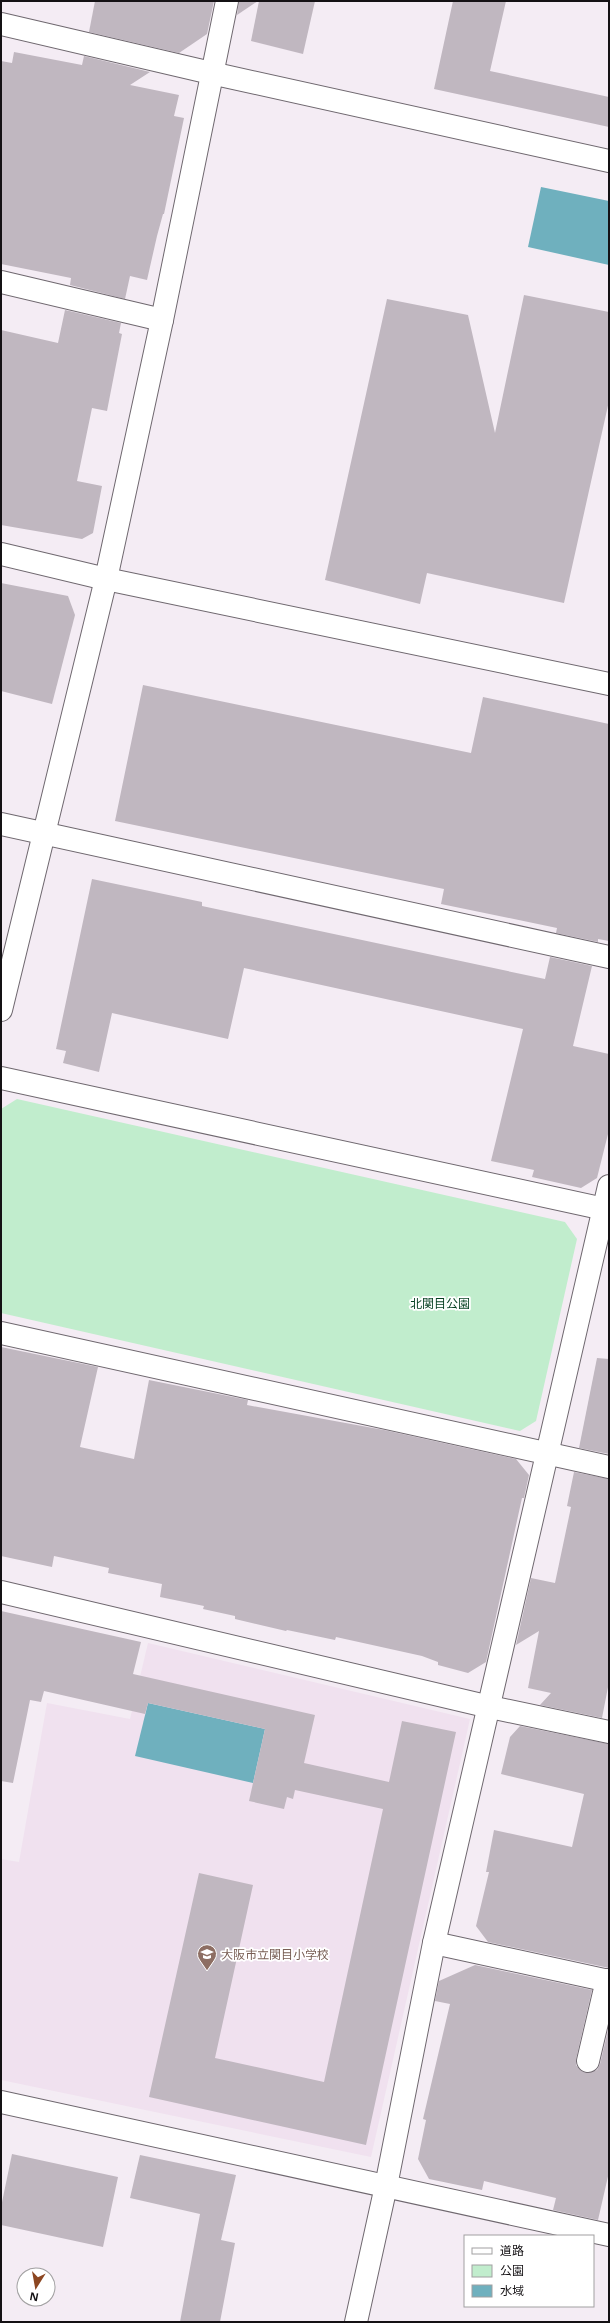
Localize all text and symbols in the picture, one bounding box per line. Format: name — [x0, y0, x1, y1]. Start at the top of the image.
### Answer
park label: 北関目公園 — [410, 1295, 470, 1312]
school or university icon: 大阪市立関目小学校 — [196, 1943, 218, 1971]
place label: 大阪市立関目小学校 — [221, 1946, 329, 1963]
legend — [464, 2235, 594, 2307]
text: 道路 — [500, 2242, 524, 2259]
text: 公園 — [500, 2262, 524, 2279]
north arrow — [16, 2267, 56, 2307]
text: 水域 — [500, 2282, 524, 2299]
text: N — [28, 2289, 40, 2306]

